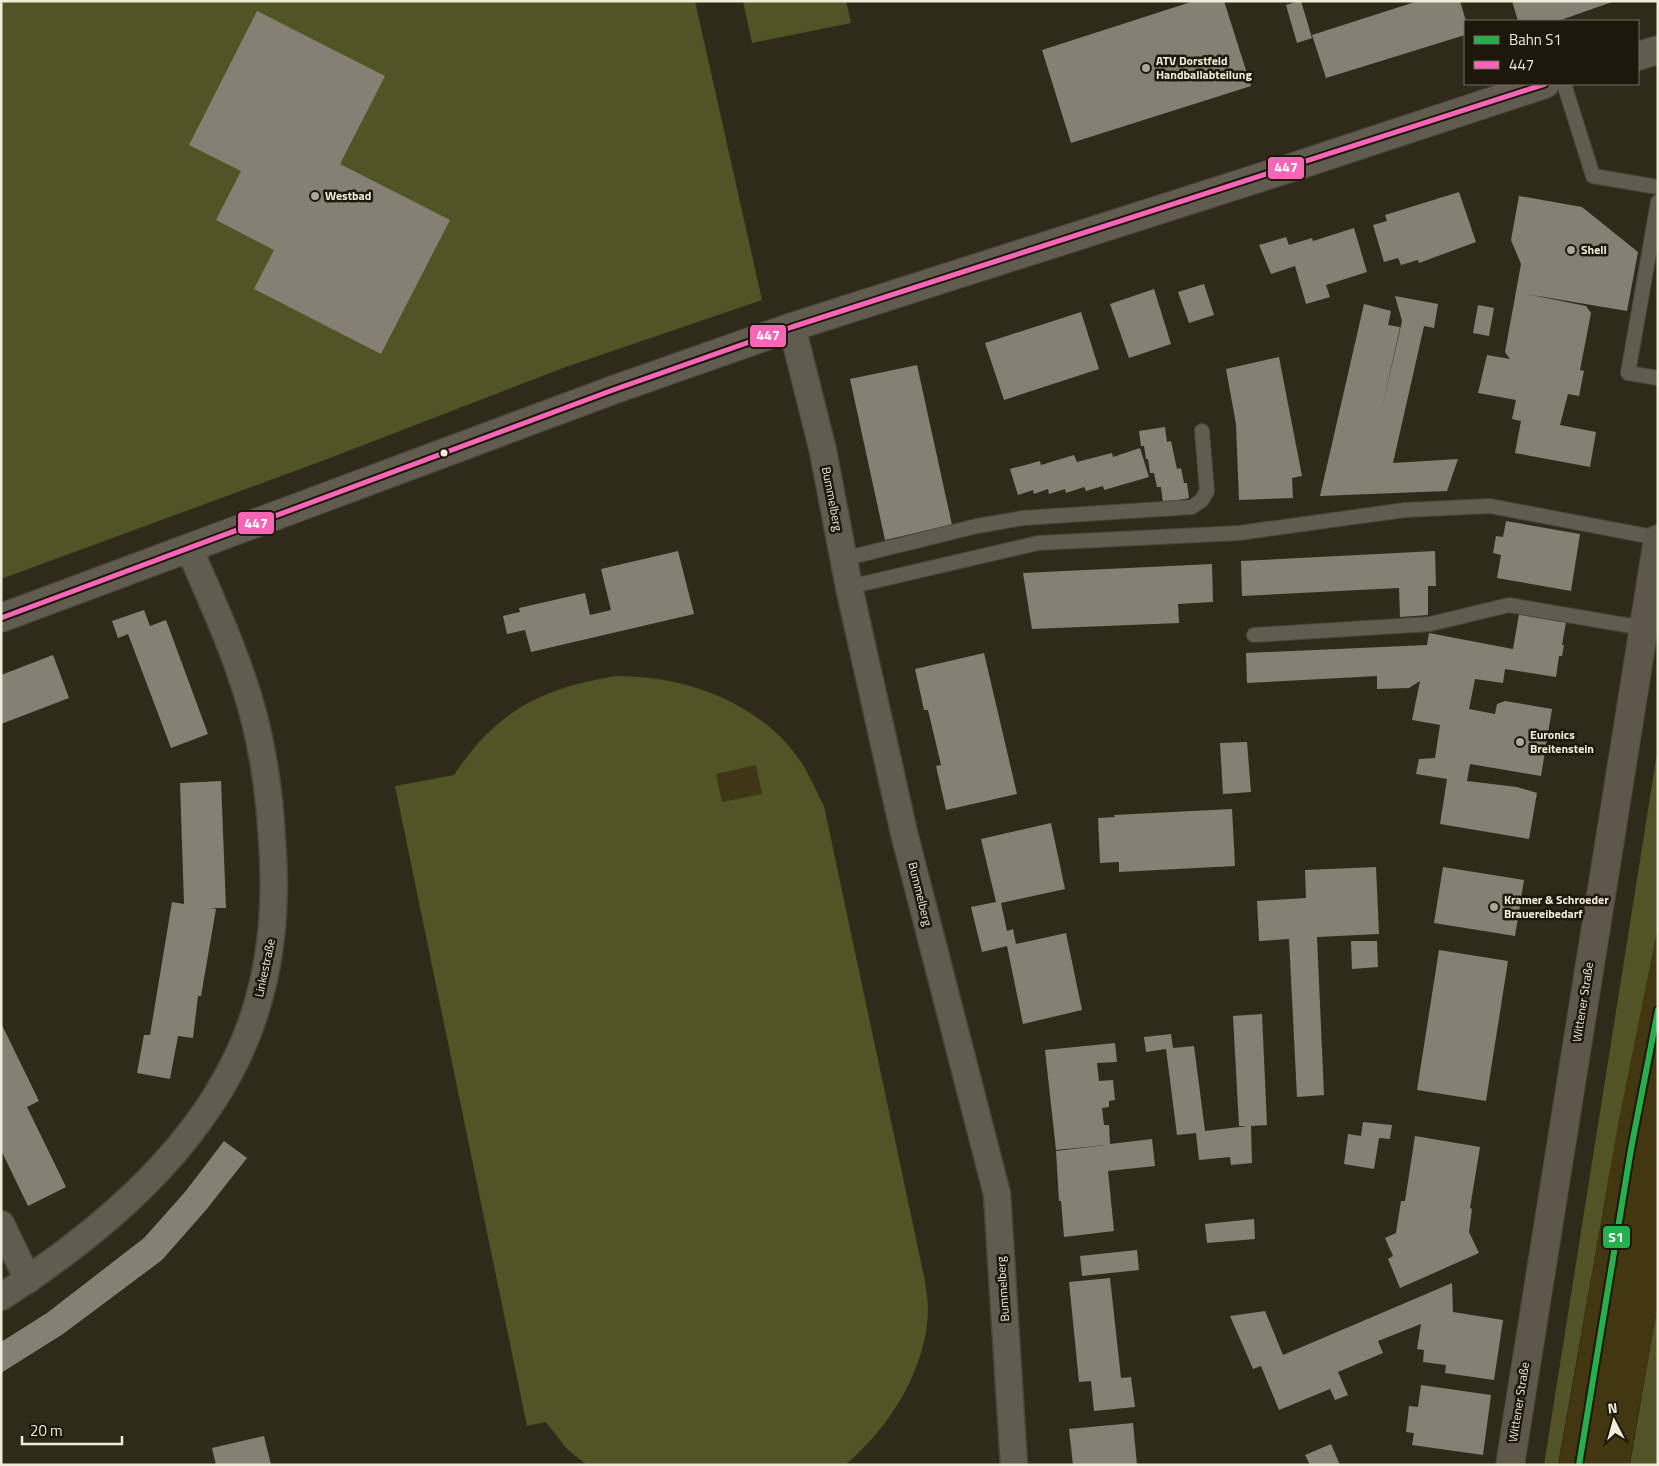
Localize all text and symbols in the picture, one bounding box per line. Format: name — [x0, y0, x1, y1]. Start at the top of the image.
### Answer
legend — [1464, 20, 1639, 85]
text: Bahn S1 — [1509, 28, 1562, 51]
place label: ATV Dorstfeld Handballabteilung — [1156, 51, 1252, 84]
text: 447 — [1509, 53, 1534, 76]
marker: ATV Dorstfeld Handballabteilung — [1140, 62, 1152, 74]
line badge: 447 — [1267, 156, 1305, 180]
text: 447 — [1274, 156, 1298, 177]
place label: Westbad — [325, 186, 371, 205]
marker: Westbad — [309, 190, 321, 202]
place label: Shell — [1581, 240, 1607, 259]
marker: Shell — [1565, 244, 1577, 256]
line badge: 447 — [749, 324, 787, 348]
text: 447 — [756, 324, 780, 345]
unlabelled marker — [439, 448, 449, 458]
street label: Bummelberg — [817, 465, 848, 533]
line badge: 447 — [237, 511, 275, 535]
text: 447 — [244, 512, 268, 533]
place label: Euronics Breitenstein — [1530, 725, 1594, 758]
marker: Euronics Breitenstein — [1514, 736, 1526, 748]
street label: Bummelberg — [903, 860, 938, 928]
place label: Kramer & Schroeder Brauereibedarf — [1504, 890, 1609, 923]
marker: Kramer & Schroeder Brauereibedarf — [1488, 901, 1500, 913]
street label: Linkestraße — [249, 937, 280, 999]
street label: Wittener Straße — [1567, 961, 1598, 1043]
line badge: S1 — [1602, 1225, 1631, 1249]
text: S1 — [1608, 1226, 1624, 1247]
street label: Bummelberg — [991, 1256, 1014, 1322]
street label: Wittener Straße — [1503, 1361, 1534, 1443]
north arrow — [1589, 1396, 1639, 1446]
text: N — [1607, 1397, 1619, 1419]
scale bar — [22, 1414, 122, 1446]
text: 20 m — [30, 1419, 63, 1442]

